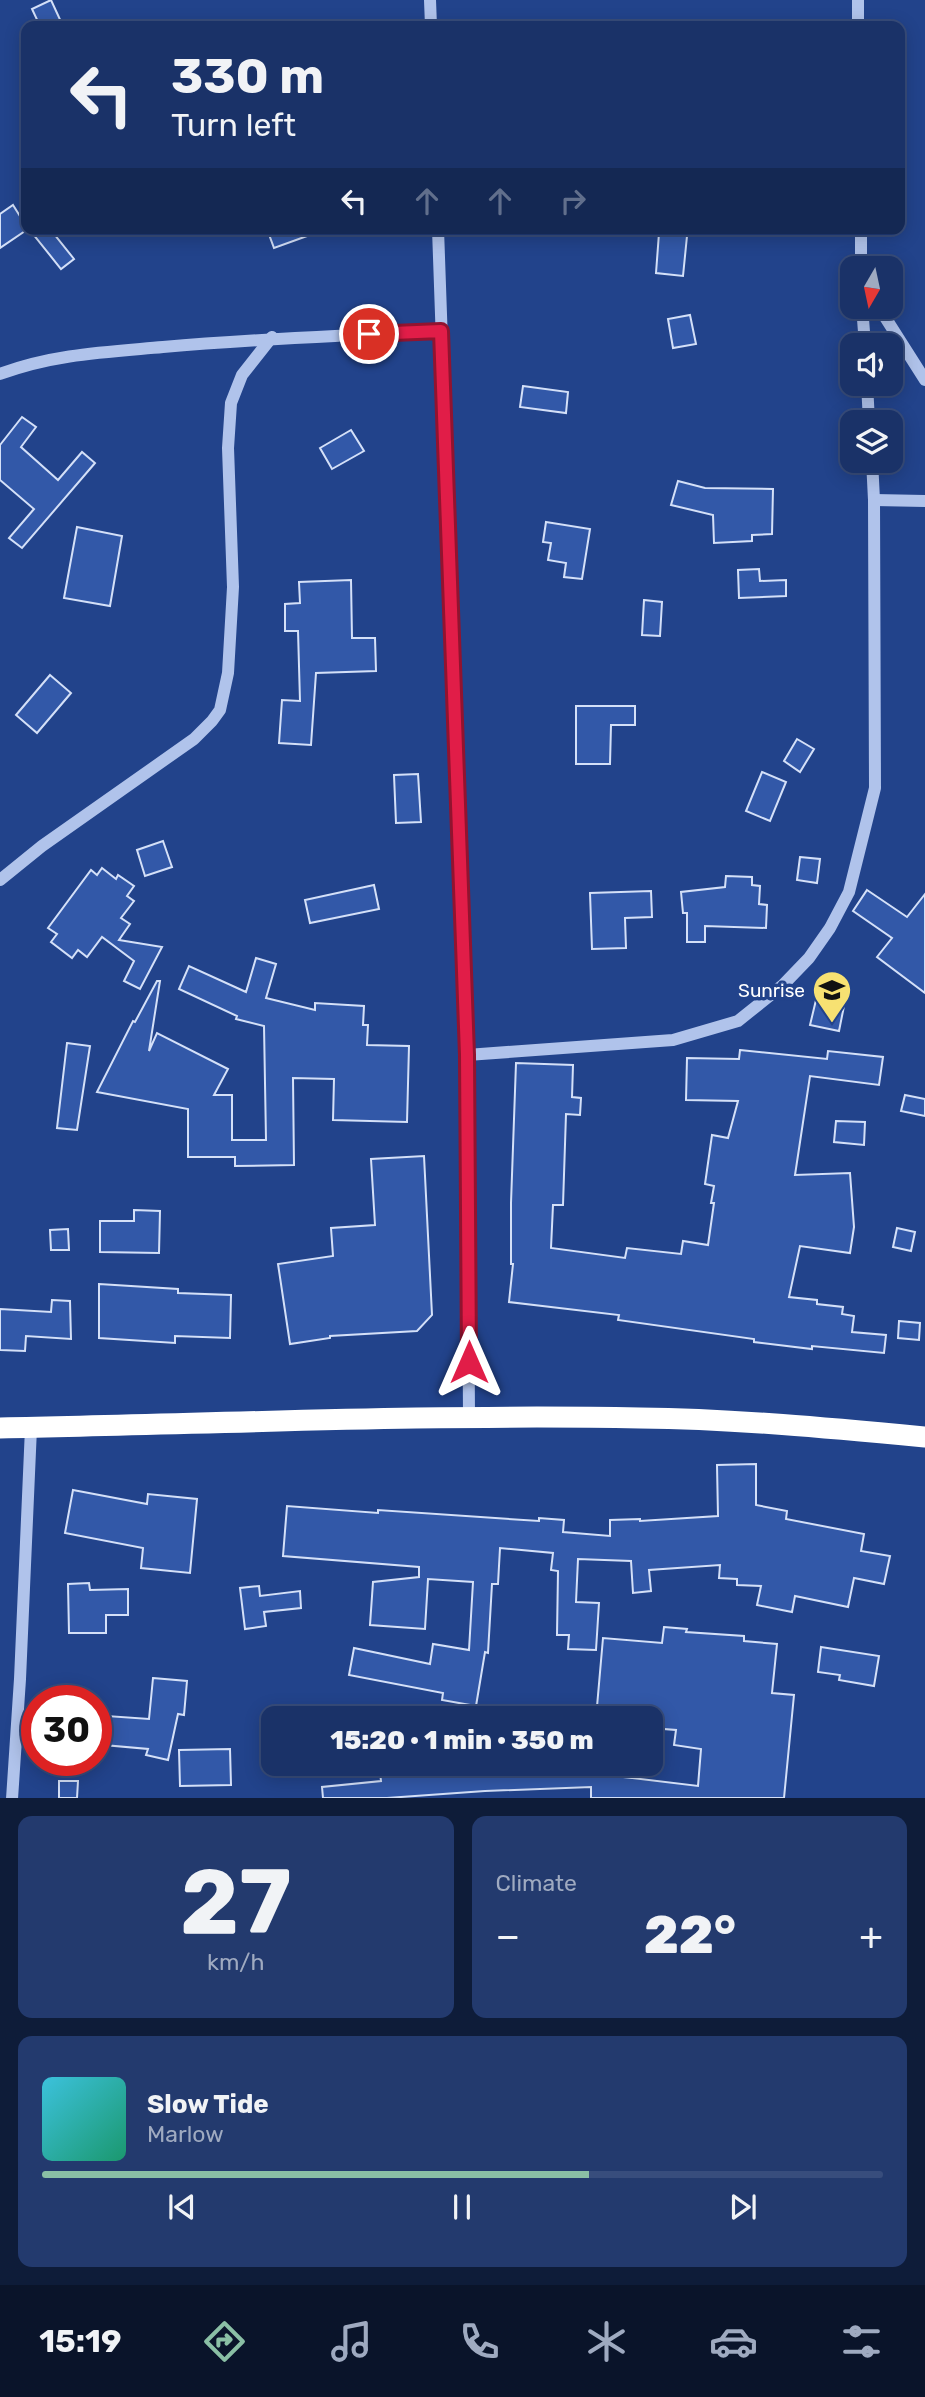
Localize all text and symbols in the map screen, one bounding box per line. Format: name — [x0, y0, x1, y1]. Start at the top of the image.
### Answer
text: 330 m — [171, 47, 324, 105]
icon: left — [56, 49, 147, 140]
text: Turn left — [171, 106, 296, 144]
icon: left — [335, 182, 373, 220]
icon: ahead — [408, 182, 446, 220]
icon: ahead — [481, 182, 519, 220]
icon: right — [554, 182, 592, 220]
north arrow — [840, 256, 903, 318]
map controls — [840, 256, 903, 473]
pin — [339, 304, 399, 364]
icon: arrive — [350, 315, 388, 353]
button: sound — [840, 333, 903, 396]
button: layers — [840, 410, 903, 473]
school or university icon: Sunrise — [811, 969, 853, 1024]
place label: Sunrise — [738, 979, 805, 1002]
position arrow — [432, 1325, 506, 1399]
speed limit sign: 30 — [21, 1685, 112, 1776]
text: 15:20 · 1 min · 350 m — [330, 1725, 594, 1756]
text: 27 — [180, 1848, 291, 1956]
text: Climate — [496, 1869, 577, 1897]
text: 22° — [644, 1904, 736, 1966]
text: − — [496, 1913, 520, 1959]
text: + — [859, 1913, 883, 1959]
text: km/h — [207, 1948, 264, 1976]
text: Slow Tide — [147, 2089, 269, 2120]
text: Marlow — [147, 2120, 224, 2148]
icon: previous — [163, 2188, 201, 2226]
icon: pause — [443, 2188, 481, 2226]
icon: next — [724, 2188, 762, 2226]
icon: directions — [200, 2317, 249, 2366]
icon: music — [327, 2317, 376, 2366]
icon: phone — [455, 2317, 504, 2366]
icon: climate — [582, 2317, 631, 2366]
icon: car — [709, 2317, 758, 2366]
icon: filters — [837, 2317, 886, 2366]
text: 15:19 — [39, 2322, 122, 2360]

